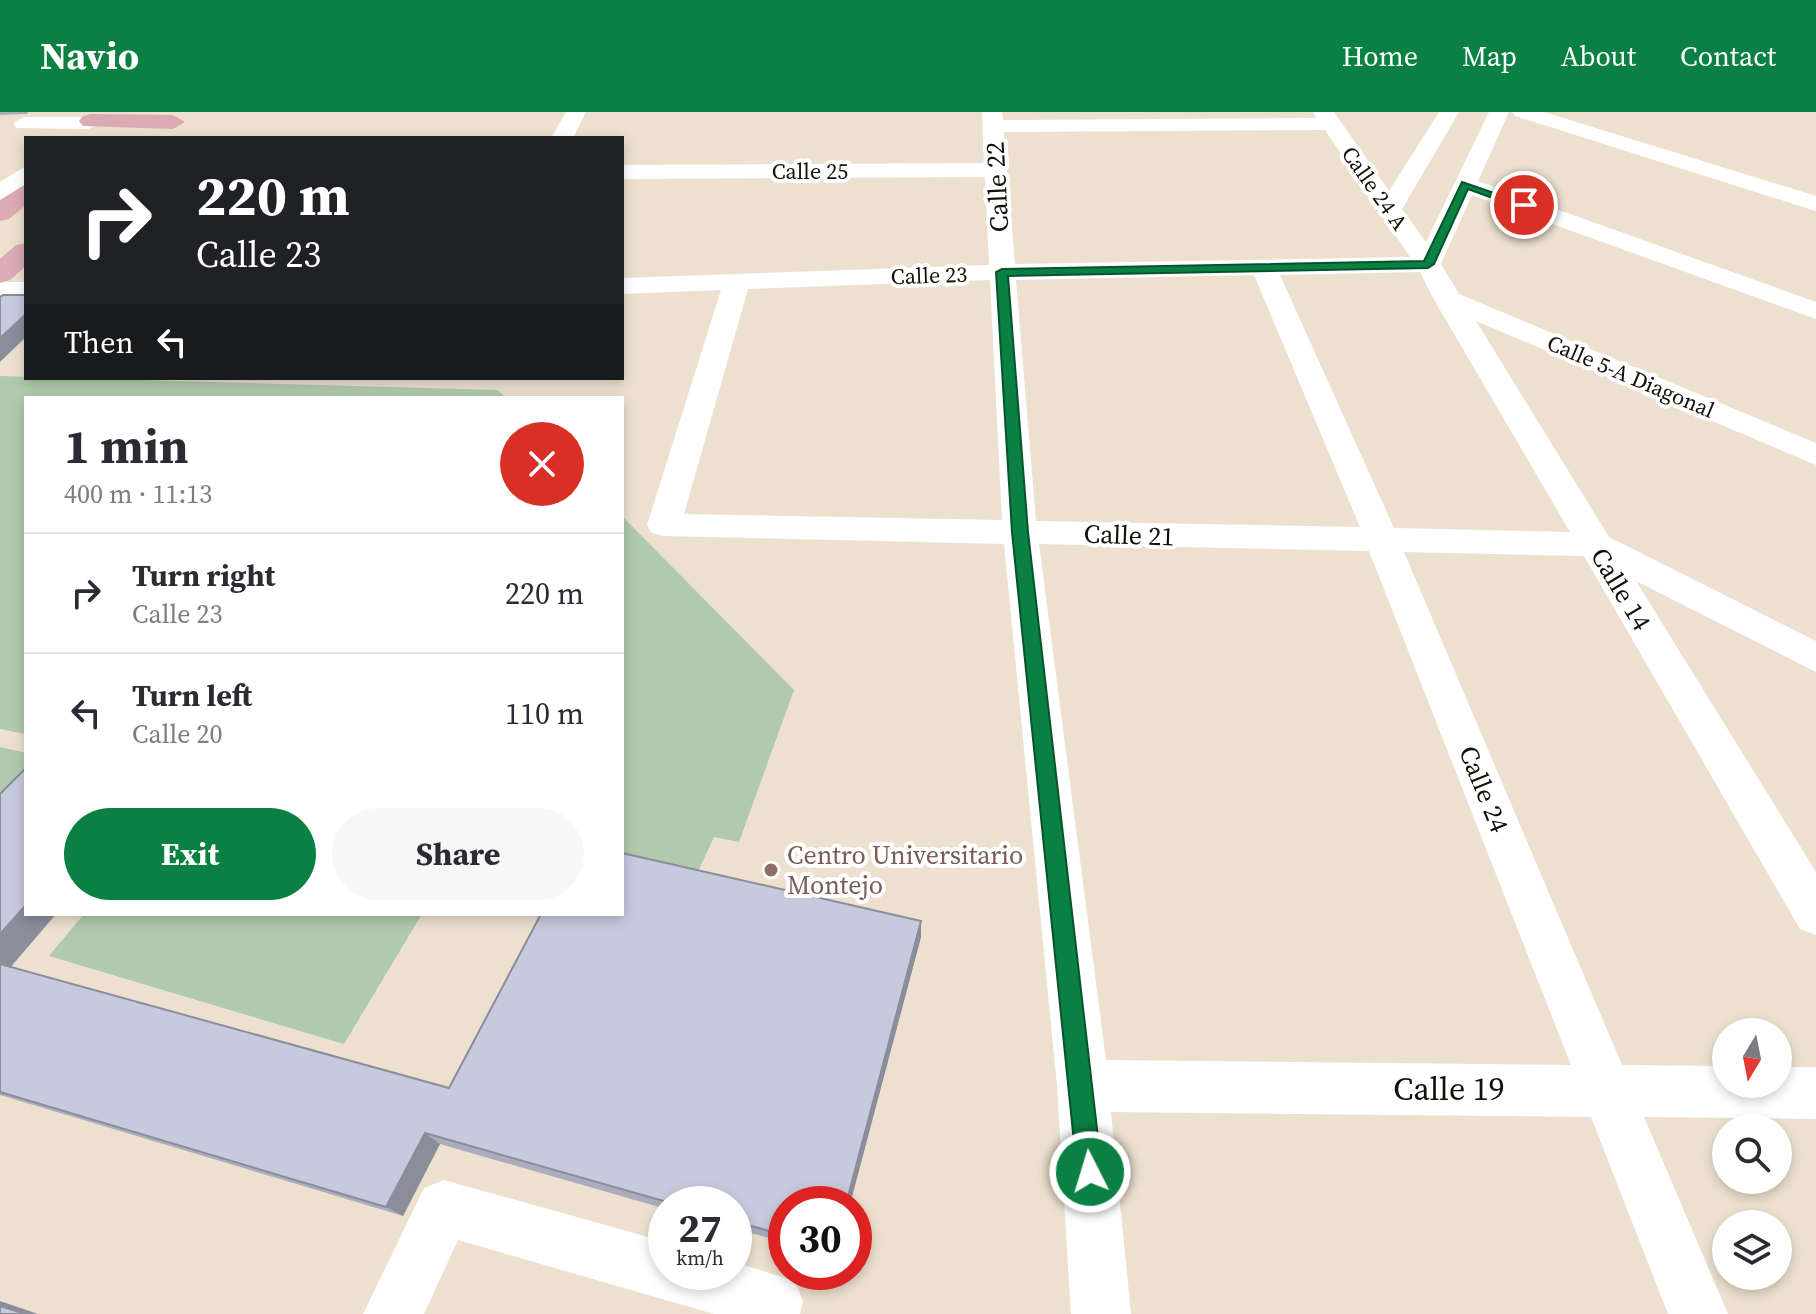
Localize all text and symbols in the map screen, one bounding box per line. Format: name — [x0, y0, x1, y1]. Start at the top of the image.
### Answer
text: Navio — [40, 30, 139, 82]
text: Home — [1342, 37, 1418, 75]
text: Map — [1462, 37, 1517, 75]
text: About — [1561, 37, 1636, 75]
text: Contact — [1680, 37, 1776, 75]
street label: Calle 24 A — [1335, 140, 1415, 236]
street label: Calle 22 — [977, 141, 1017, 233]
street label: Calle 25 — [772, 156, 848, 186]
text: 220 m — [196, 157, 350, 234]
icon: right — [64, 168, 168, 272]
pin — [1490, 171, 1558, 239]
icon: arrive — [1502, 183, 1546, 227]
text: Calle 23 — [196, 230, 321, 279]
street label: Calle 23 — [890, 259, 968, 291]
icon: left — [150, 320, 194, 364]
text: Then — [64, 322, 134, 363]
street label: Calle 5-A Diagonal — [1543, 327, 1719, 425]
text: 1 min — [64, 413, 189, 479]
button: close — [500, 422, 584, 506]
text: 400 m · 11:13 — [64, 476, 212, 512]
street label: Calle 21 — [1083, 515, 1175, 555]
street label: Calle 14 — [1582, 541, 1660, 637]
text: Turn right — [132, 555, 275, 596]
icon: right — [64, 571, 108, 615]
text: 220 m — [505, 573, 584, 614]
text: Calle 23 — [132, 596, 222, 632]
text: Turn left — [132, 675, 252, 716]
icon: left — [64, 691, 108, 735]
text: 110 m — [505, 693, 584, 734]
text: Calle 20 — [132, 716, 222, 752]
street label: Calle 24 — [1450, 740, 1518, 838]
button: Exit — [64, 808, 316, 900]
button: Share — [332, 808, 584, 900]
place label: Centro Universitario Montejo — [787, 837, 1023, 903]
marker: Centro Universitario Montejo — [762, 861, 780, 879]
north arrow — [1712, 1018, 1792, 1098]
map controls — [1712, 1018, 1792, 1290]
street label: Calle 19 — [1393, 1067, 1505, 1111]
button: search — [1712, 1114, 1792, 1194]
position arrow — [1048, 1130, 1132, 1214]
speed limit sign: 30 — [768, 1186, 872, 1290]
text: 27 — [678, 1201, 722, 1255]
button: layers — [1712, 1210, 1792, 1290]
text: km/h — [676, 1244, 724, 1272]

